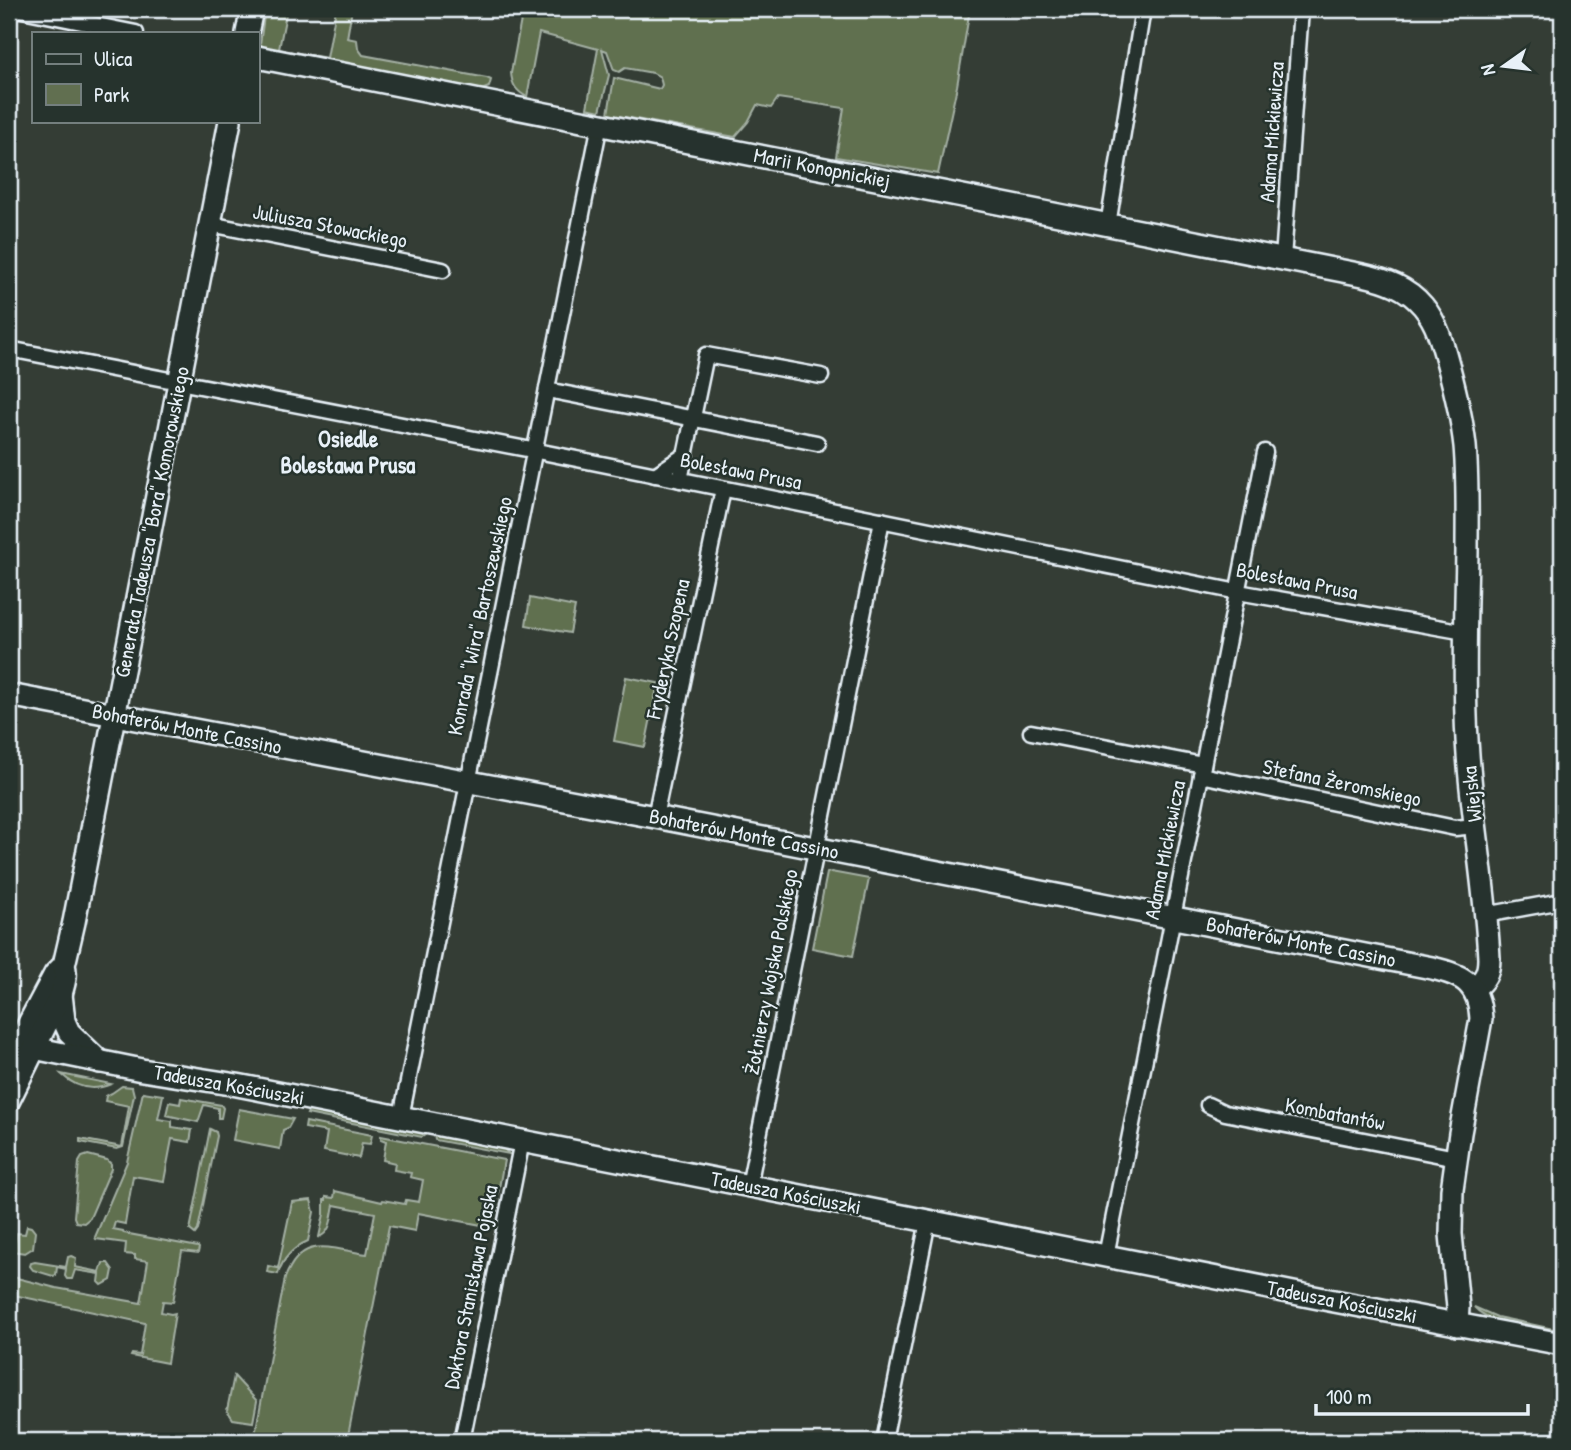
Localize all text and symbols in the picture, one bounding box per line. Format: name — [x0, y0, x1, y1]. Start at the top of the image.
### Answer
legend — [32, 32, 259, 122]
north arrow — [1470, 32, 1540, 102]
text: Ulica — [94, 44, 132, 73]
street label: Adama Mickiewicza — [1252, 61, 1291, 203]
text: N — [1474, 62, 1501, 78]
text: Park — [94, 80, 129, 109]
street label: Marii Konopnickiej — [751, 140, 893, 195]
street label: Juliusza Słowackiego — [250, 196, 410, 255]
street label: Generała Tadeusza "Bora" Komorowskiego — [107, 364, 196, 680]
district label: Osiedle Bolesława Prusa — [281, 423, 415, 480]
street label: Bolesława Prusa — [678, 445, 804, 496]
street label: Konrada "Wira" Bartoszewskiego — [440, 494, 519, 738]
street label: Bolesława Prusa — [1234, 555, 1360, 606]
street label: Fryderyka Szopena — [638, 576, 696, 722]
street label: Bohaterów Monte Cassino — [90, 696, 284, 761]
street label: Stefana Żeromskiego — [1260, 752, 1424, 813]
street label: Wiejska — [1454, 765, 1489, 823]
street label: Adama Mickiewicza — [1137, 778, 1192, 922]
street label: Bohaterów Monte Cassino — [647, 801, 841, 866]
street label: Żołnierzy Wojska Polskiego — [736, 867, 805, 1077]
street label: Bohaterów Monte Cassino — [1204, 909, 1398, 974]
street label: Tadeusza Kościuszki — [152, 1057, 307, 1112]
street label: Kombatantów — [1283, 1090, 1388, 1137]
street label: Tadeusza Kościuszki — [709, 1164, 864, 1221]
street label: Doktora Stanisława Pojaska — [437, 1182, 505, 1391]
street label: Tadeusza Kościuszki — [1265, 1273, 1420, 1330]
scale bar — [1316, 1373, 1527, 1417]
text: 100 m — [1326, 1382, 1372, 1411]

